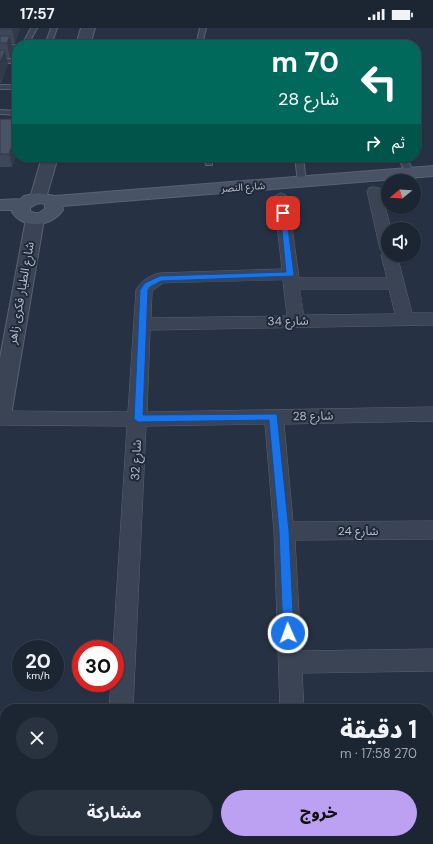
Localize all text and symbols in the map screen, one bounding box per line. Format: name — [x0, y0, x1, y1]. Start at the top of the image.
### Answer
text: 17:57 — [20, 4, 55, 24]
text: 70 m — [271, 44, 339, 81]
icon: left — [353, 56, 405, 108]
text: شارع 28 — [278, 87, 339, 111]
icon: right — [362, 132, 384, 154]
text: ثم — [392, 133, 405, 153]
north arrow — [381, 174, 421, 214]
map controls — [381, 174, 421, 262]
street label: شارع النصر — [220, 179, 266, 196]
pin — [266, 196, 300, 230]
icon: arrive — [272, 202, 294, 224]
button: sound — [381, 222, 421, 262]
street label: شارع الطيار فكرى زاهر — [4, 241, 39, 347]
street label: شارع 34 — [267, 313, 309, 330]
street label: شارع 28 — [293, 408, 333, 425]
street label: شارع 32 — [127, 439, 146, 481]
street label: شارع 24 — [338, 523, 378, 540]
position arrow — [267, 612, 309, 654]
speed limit sign: 30 — [72, 640, 124, 692]
text: 20 — [25, 648, 51, 674]
text: km/h — [26, 669, 50, 682]
text: 1 دقيقة — [340, 714, 417, 745]
button: close — [16, 717, 58, 759]
text: 270 m · 17:58 — [340, 745, 417, 762]
button: مشاركة — [16, 790, 213, 836]
button: خروج — [221, 790, 417, 836]

